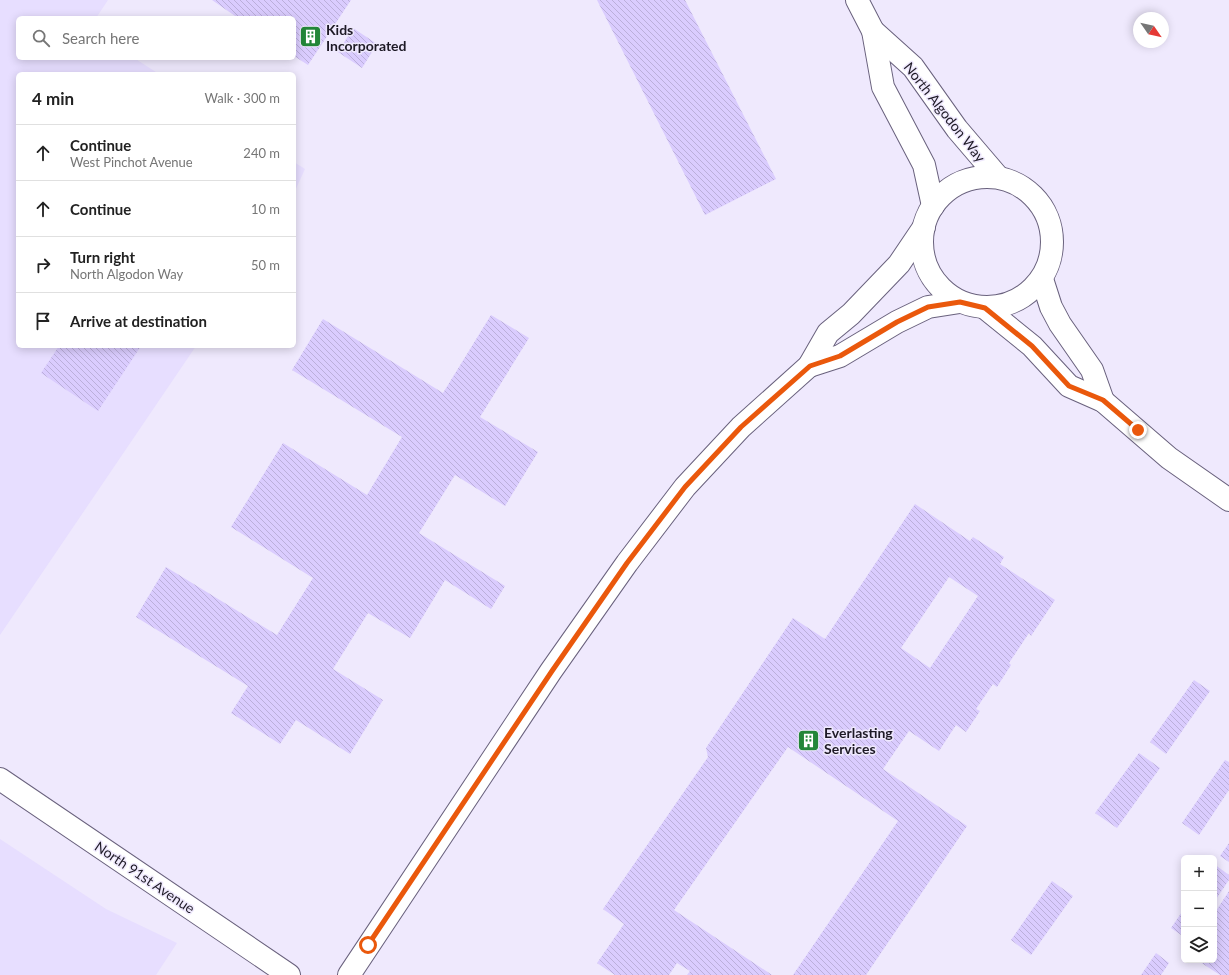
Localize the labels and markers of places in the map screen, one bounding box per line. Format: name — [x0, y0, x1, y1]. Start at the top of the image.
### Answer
place label: Kids Incorporated — [326, 21, 407, 54]
building icon: Kids Incorporated — [297, 24, 323, 50]
place label: Everlasting Services — [824, 724, 893, 757]
building icon: Everlasting Services — [795, 727, 821, 753]

